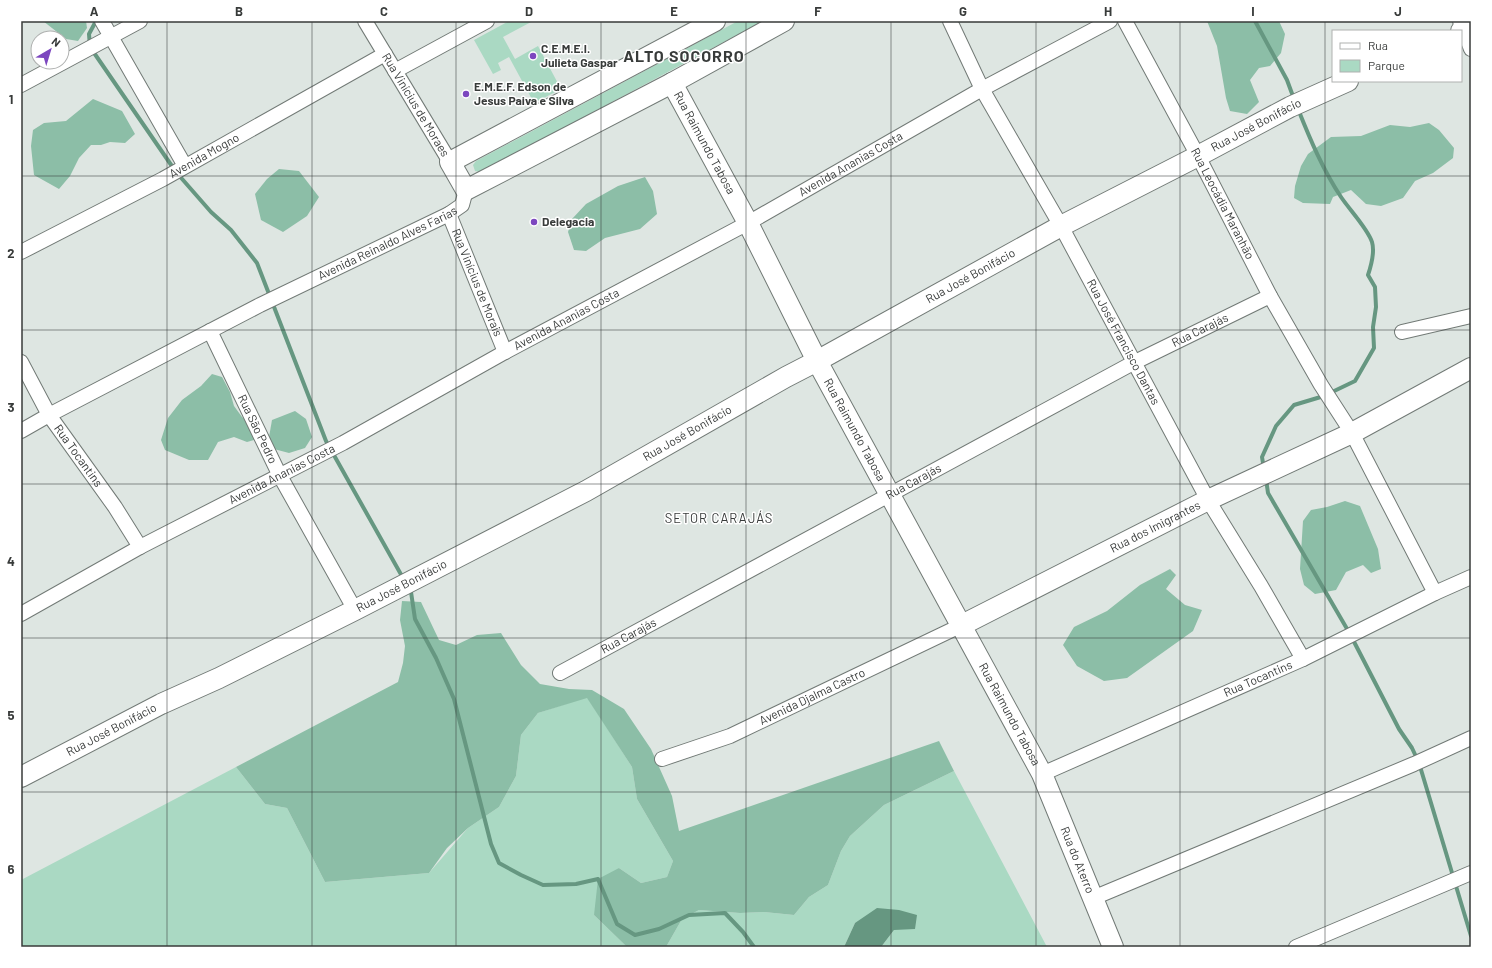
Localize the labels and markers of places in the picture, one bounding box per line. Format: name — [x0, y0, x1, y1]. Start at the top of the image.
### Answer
place label: C.E.M.E.I. Julieta Gaspar — [541, 41, 618, 69]
marker: C.E.M.E.I. Julieta Gaspar — [528, 51, 538, 61]
place label: E.M.E.F. Edson de Jesus Paiva e Silva — [474, 79, 574, 107]
marker: E.M.E.F. Edson de Jesus Paiva e Silva — [461, 89, 471, 99]
place label: Delegacia — [542, 214, 594, 228]
marker: Delegacia — [529, 217, 539, 227]

